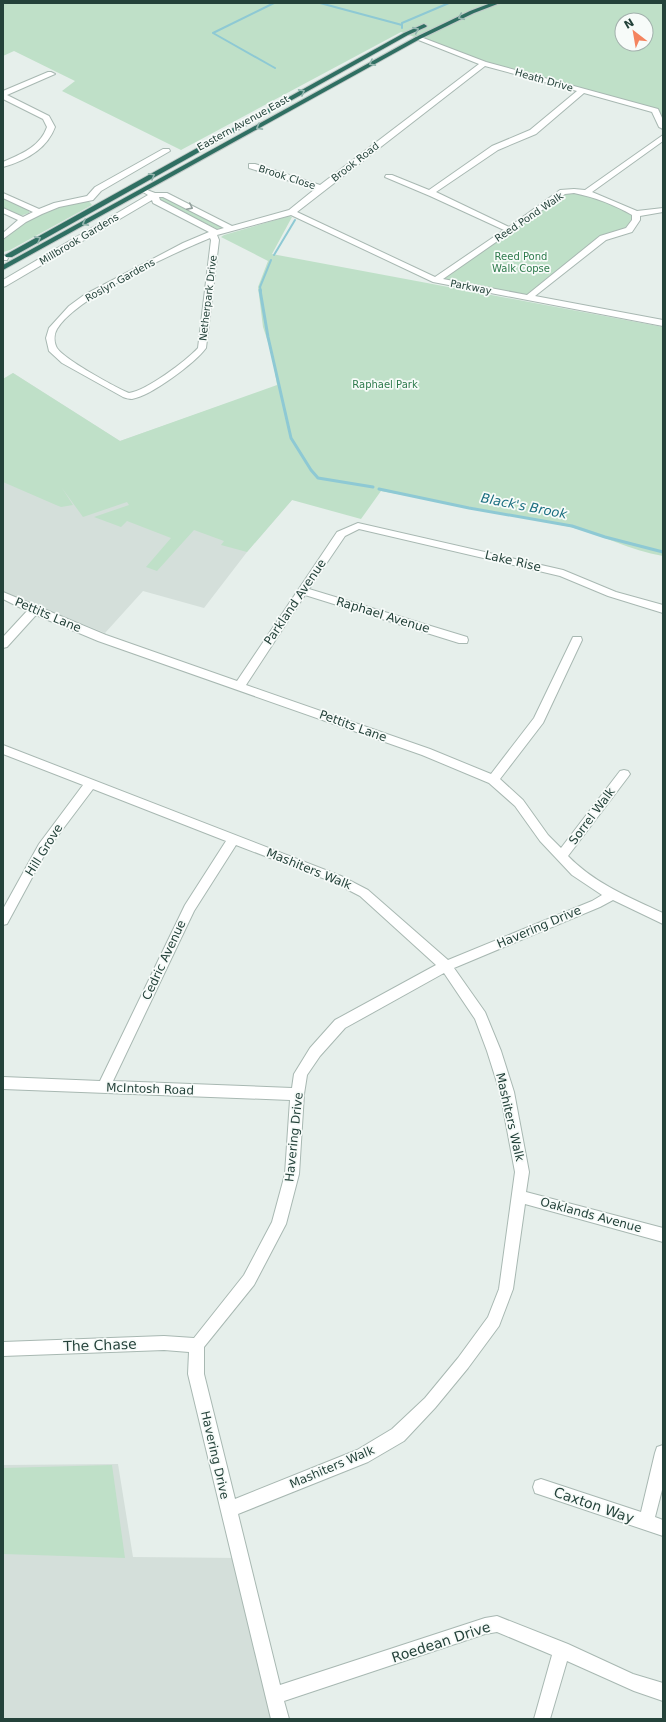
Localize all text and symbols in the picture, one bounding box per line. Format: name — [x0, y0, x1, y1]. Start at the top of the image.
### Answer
one-way arrow — [458, 12, 465, 20]
north arrow — [614, 12, 654, 52]
text: N — [622, 16, 636, 32]
one-way arrow — [412, 27, 420, 35]
one-way arrow — [369, 59, 376, 66]
street label: Heath Drive — [514, 66, 574, 94]
one-way arrow — [298, 90, 305, 97]
street label: Eastern Avenue East — [195, 93, 291, 153]
one-way arrow — [255, 122, 263, 129]
street label: Brook Road — [329, 140, 381, 184]
street label: Brook Close — [257, 163, 317, 191]
one-way arrow — [148, 173, 155, 180]
street label: Reed Pond Walk — [493, 190, 565, 244]
one-way arrow — [186, 203, 194, 210]
street label: Millbrook Gardens — [37, 211, 121, 267]
one-way arrow — [82, 218, 90, 226]
one-way arrow — [34, 236, 41, 243]
park label: Reed Pond Walk Copse — [492, 251, 550, 274]
street label: Netherpark Drive — [197, 254, 219, 342]
street label: Roslyn Gardens — [83, 256, 157, 304]
street label: Parkway — [449, 278, 493, 296]
park label: Raphael Park — [352, 379, 418, 390]
water label: Black's Brook — [480, 490, 569, 522]
street label: Lake Rise — [484, 548, 542, 574]
street label: Parkland Avenue — [261, 557, 329, 647]
street label: Raphael Avenue — [335, 594, 431, 636]
street label: Pettits Lane — [13, 595, 83, 635]
street label: Pettits Lane — [317, 707, 389, 745]
street label: Sorrel Walk — [566, 785, 618, 847]
street label: Hill Grove — [23, 821, 65, 879]
street label: Mashiters Walk — [264, 846, 354, 892]
street label: Havering Drive — [495, 903, 583, 951]
street label: Cedric Avenue — [139, 918, 189, 1002]
street label: Mashiters Walk — [493, 1071, 527, 1163]
street label: McIntosh Road — [106, 1080, 194, 1098]
street label: Havering Drive — [282, 1091, 306, 1183]
street label: Oaklands Avenue — [539, 1195, 643, 1235]
street label: The Chase — [62, 1336, 137, 1354]
street label: Havering Drive — [198, 1409, 232, 1501]
street label: Mashiters Walk — [288, 1443, 377, 1491]
street label: Caxton Way — [552, 1484, 636, 1526]
street label: Roedean Drive — [390, 1618, 492, 1666]

